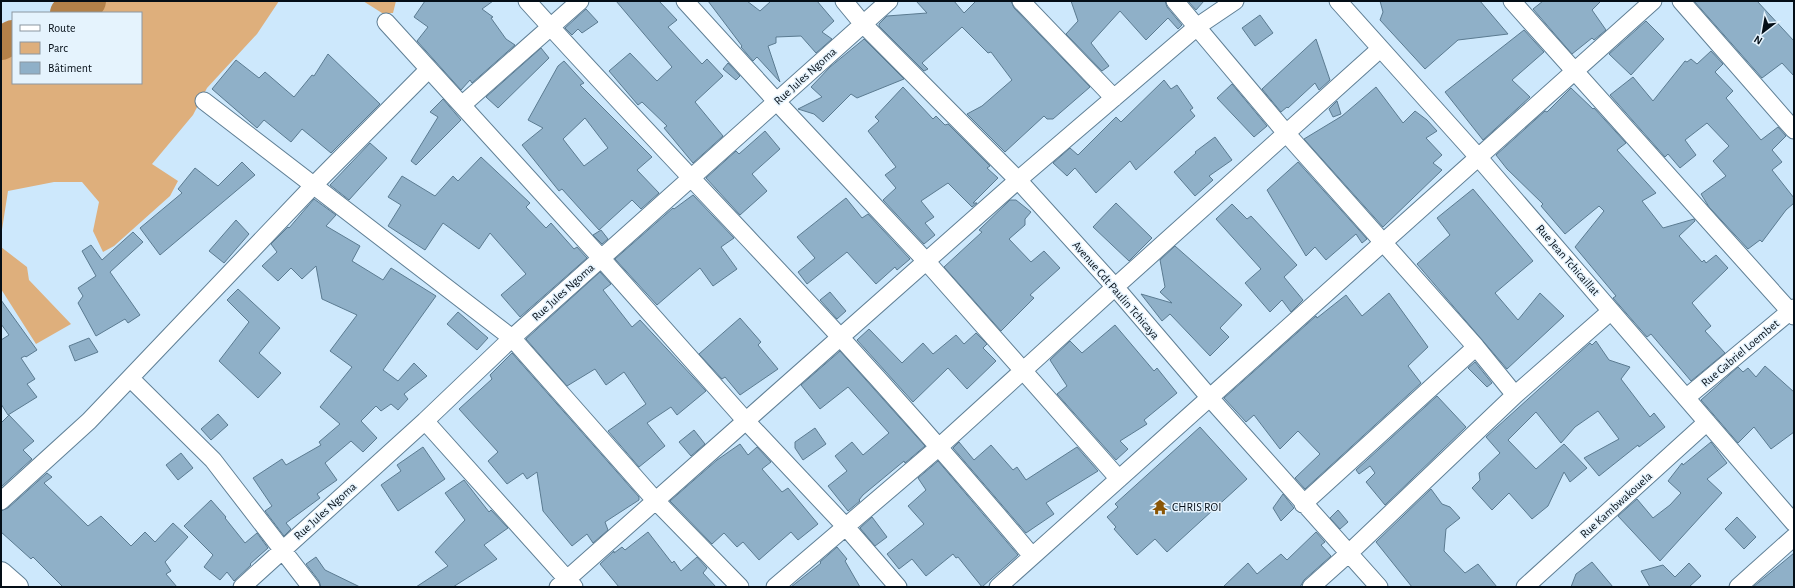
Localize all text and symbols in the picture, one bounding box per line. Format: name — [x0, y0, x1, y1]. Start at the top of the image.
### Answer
legend — [12, 12, 142, 84]
north arrow — [1743, 12, 1783, 52]
text: Route — [48, 22, 75, 34]
text: N — [1752, 33, 1764, 47]
text: Parc — [48, 42, 68, 54]
street label: Rue Jules Ngoma — [772, 45, 839, 107]
text: Bâtiment — [48, 62, 92, 74]
street label: Rue Jean Tchicaillat — [1534, 222, 1602, 298]
street label: Avenue Cdt Paulin Tchicaya — [1069, 239, 1162, 342]
street label: Rue Jules Ngoma — [530, 261, 597, 323]
street label: Rue Gabriel Loembet — [1699, 317, 1781, 389]
street label: Rue Kambwakouela — [1578, 469, 1655, 540]
street label: Rue Jules Ngoma — [292, 480, 359, 542]
temple icon: CHRIS ROI — [1151, 498, 1169, 516]
place label: CHRIS ROI — [1172, 501, 1221, 513]

